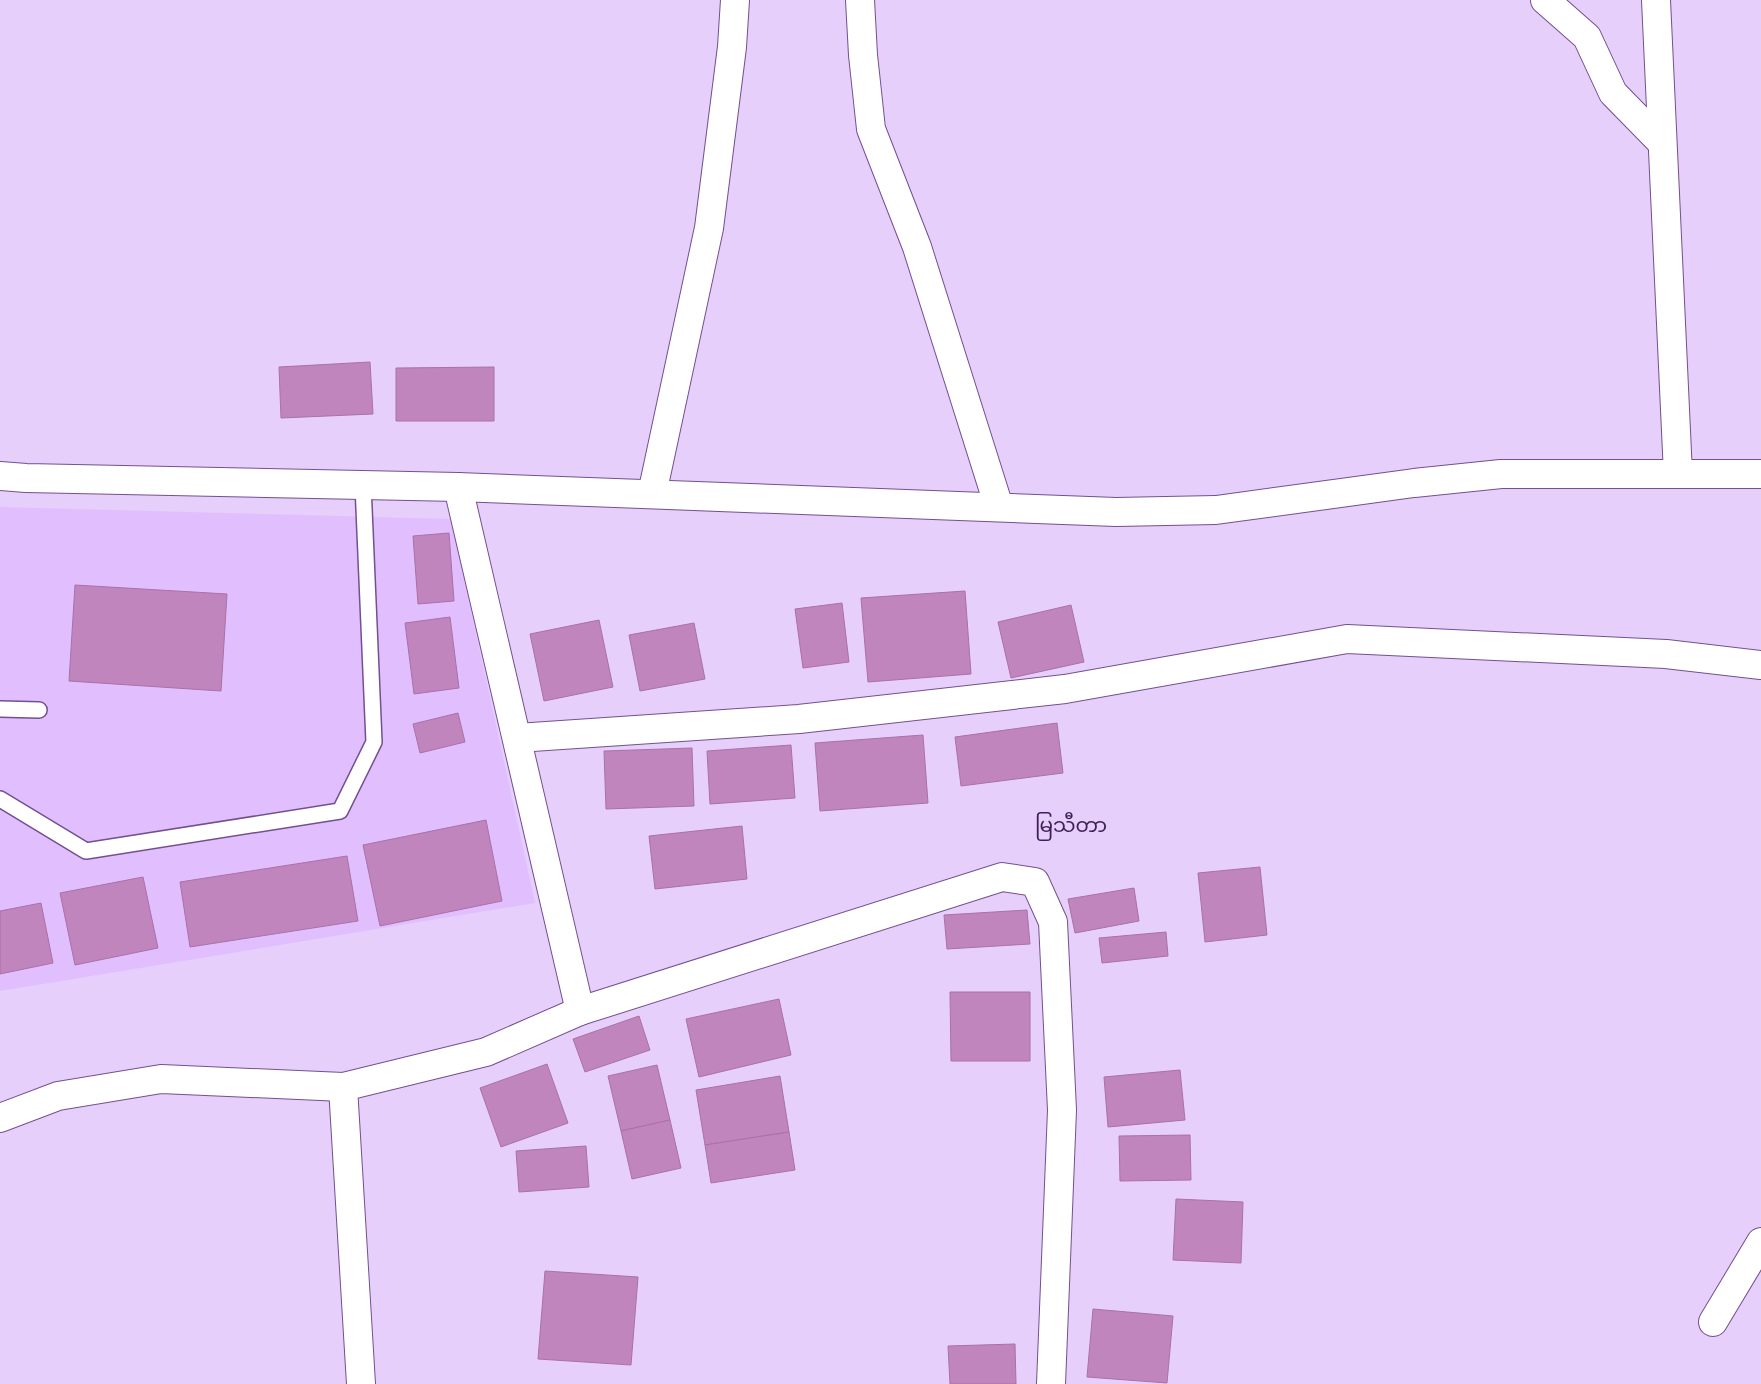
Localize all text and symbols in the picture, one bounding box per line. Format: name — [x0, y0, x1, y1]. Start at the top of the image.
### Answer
district label: မြသီတာ — [1035, 811, 1107, 841]

